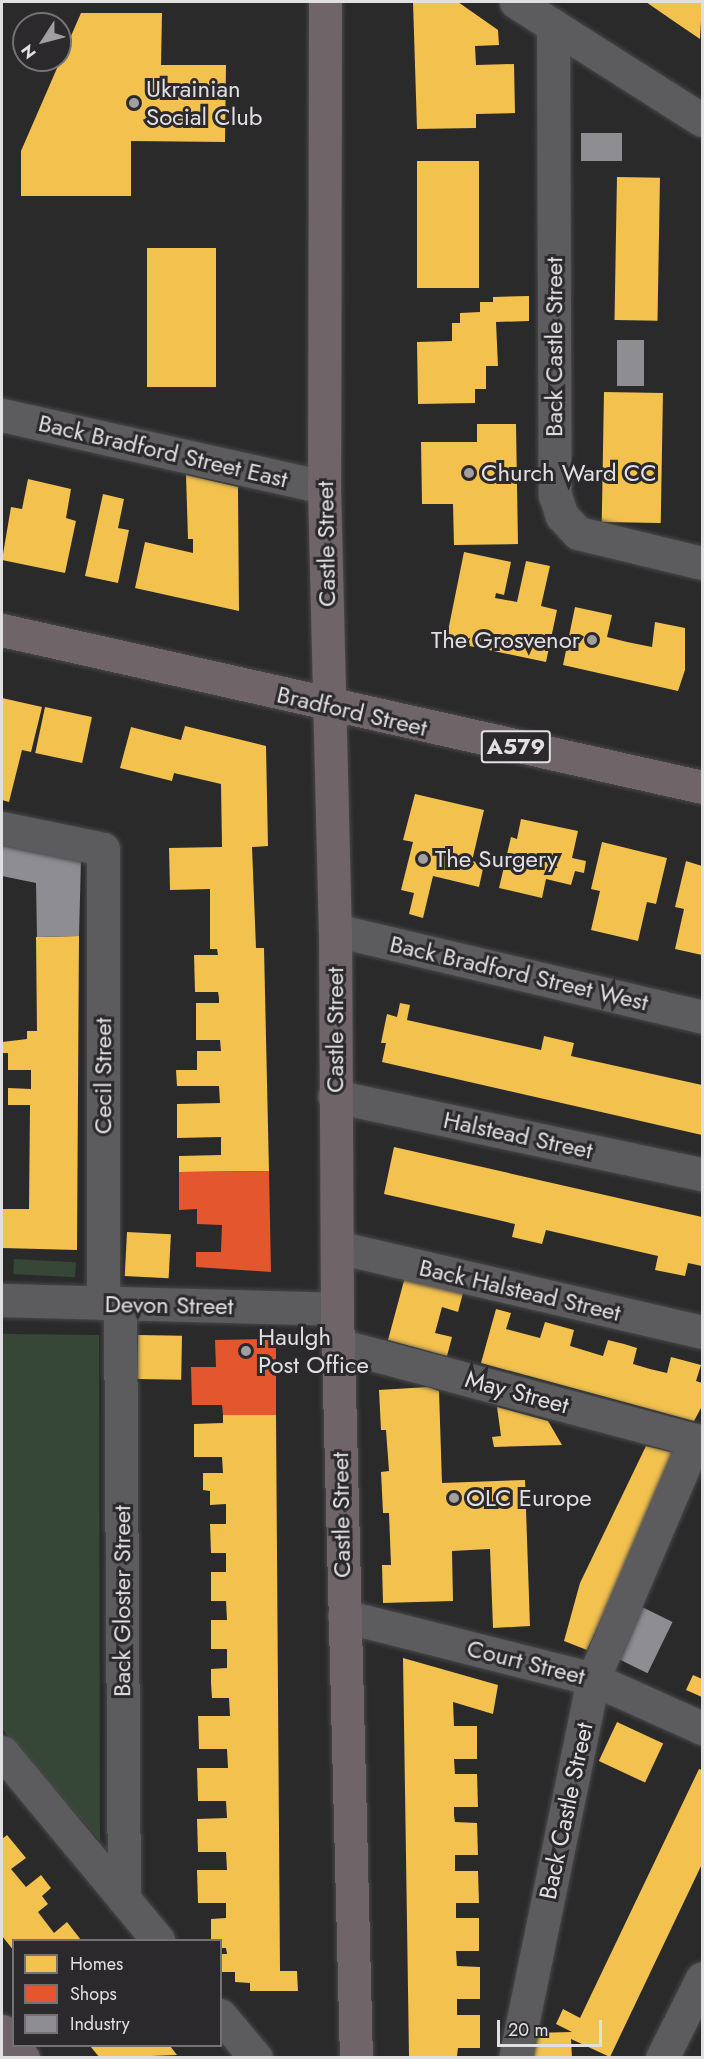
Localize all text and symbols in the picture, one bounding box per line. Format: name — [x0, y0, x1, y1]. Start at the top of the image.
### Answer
north arrow — [12, 12, 72, 72]
text: N — [16, 40, 42, 64]
place label: Ukrainian Social Club — [146, 75, 262, 131]
marker: Ukrainian Social Club — [127, 96, 141, 110]
street label: Back Castle Street — [540, 257, 568, 437]
street label: Back Bradford Street East — [36, 408, 290, 494]
place label: Church Ward CC — [481, 459, 657, 487]
marker: Church Ward CC — [462, 466, 476, 480]
street label: Castle Street — [311, 481, 341, 607]
place label: The Grosvenor — [431, 626, 580, 654]
marker: The Grosvenor — [585, 633, 599, 647]
street label: Bradford Street — [274, 680, 430, 742]
road number: A579 — [480, 728, 552, 766]
place label: The Surgery — [435, 845, 557, 873]
marker: The Surgery — [416, 852, 430, 866]
street label: Back Bradford Street West — [387, 929, 651, 1017]
street label: Castle Street — [321, 967, 349, 1093]
street label: Cecil Street — [89, 1018, 117, 1134]
street label: Halstead Street — [441, 1105, 595, 1165]
street label: Back Halstead Street — [416, 1253, 624, 1327]
street label: Devon Street — [104, 1289, 234, 1321]
place label: Haulgh Post Office — [258, 1323, 369, 1379]
marker: Haulgh Post Office — [239, 1344, 253, 1358]
street label: May Street — [462, 1364, 572, 1420]
street label: Castle Street — [326, 1452, 356, 1578]
place label: OLC Europe — [466, 1484, 591, 1512]
marker: OLC Europe — [447, 1491, 461, 1505]
street label: Back Gloster Street — [108, 1505, 136, 1697]
street label: Court Street — [464, 1633, 588, 1691]
street label: Back Castle Street — [533, 1720, 599, 1902]
legend — [12, 1939, 222, 2047]
text: Homes — [70, 1951, 123, 1977]
text: Shops — [70, 1981, 117, 2007]
scale bar — [500, 2008, 605, 2046]
text: Industry — [70, 2011, 130, 2037]
text: 20 m — [508, 2017, 548, 2043]

